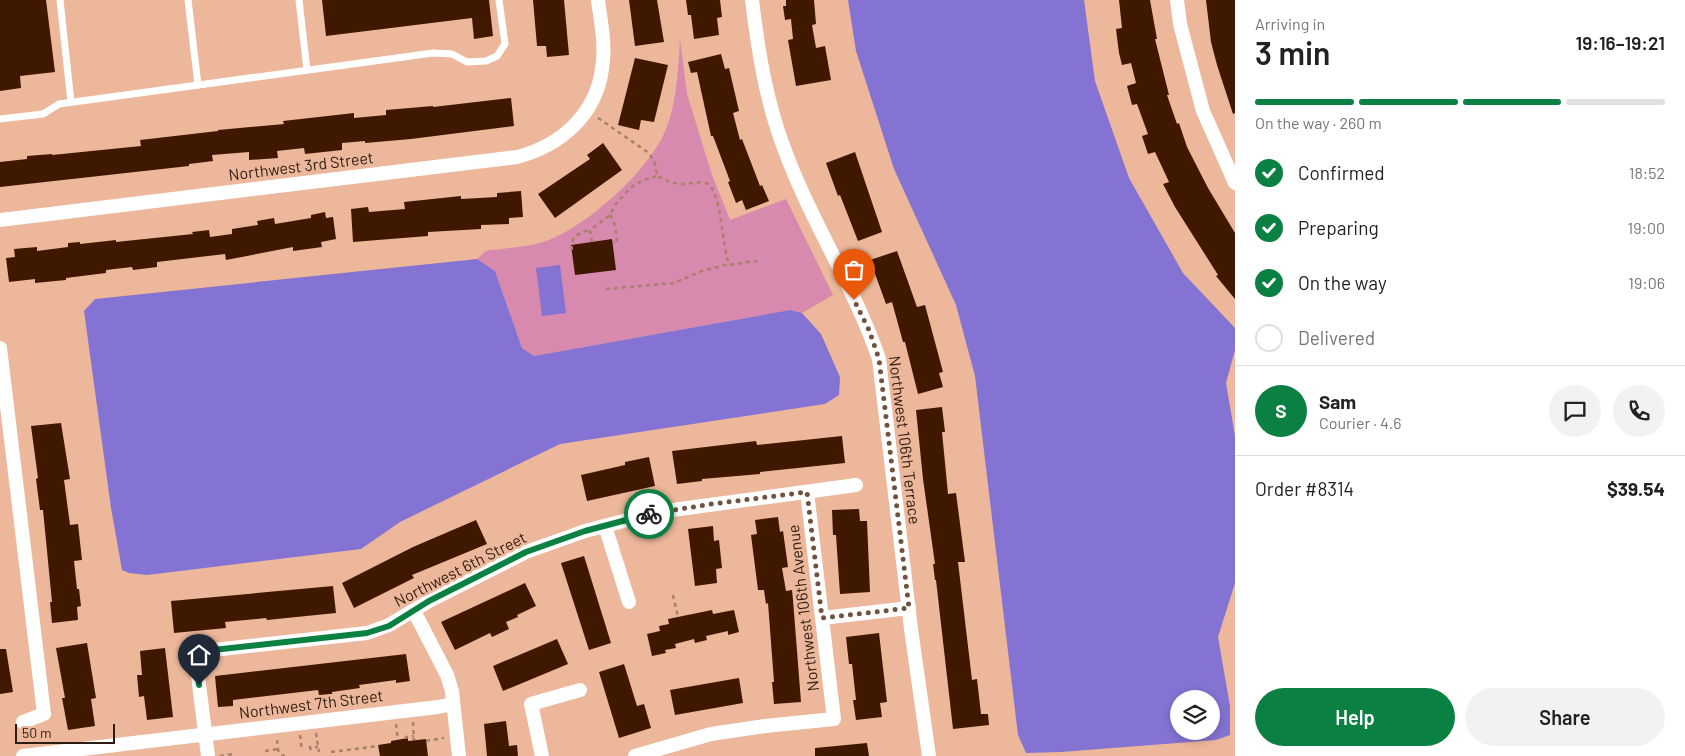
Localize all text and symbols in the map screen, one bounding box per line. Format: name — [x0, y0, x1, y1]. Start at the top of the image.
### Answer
text: Arriving in — [1255, 14, 1325, 33]
text: 19:16–19:21 — [1575, 31, 1665, 54]
text: 3 min — [1255, 33, 1331, 71]
text: On the way · 260 m — [1255, 113, 1382, 132]
street label: Northwest 3rd Street — [227, 147, 374, 184]
icon: check — [1255, 159, 1283, 187]
text: Confirmed — [1298, 161, 1385, 184]
text: 18:52 — [1629, 163, 1665, 182]
icon: check — [1255, 214, 1283, 242]
text: Preparing — [1298, 216, 1379, 239]
text: 19:00 — [1628, 218, 1665, 237]
pin — [833, 249, 875, 300]
icon: bag — [840, 256, 868, 284]
icon: check — [1255, 269, 1283, 297]
text: On the way — [1298, 271, 1387, 294]
text: 19:06 — [1628, 273, 1665, 292]
text: Delivered — [1298, 326, 1375, 349]
street label: Northwest 106th Terrace — [886, 354, 925, 525]
button: chat — [1549, 385, 1601, 437]
button: phone — [1613, 385, 1665, 437]
text: Sam — [1319, 390, 1356, 413]
text: S — [1275, 399, 1287, 422]
text: Courier · 4.6 — [1319, 413, 1402, 432]
text: Order #8314 — [1255, 477, 1354, 500]
text: $39.54 — [1607, 477, 1665, 500]
courier — [624, 489, 674, 539]
icon: bike — [635, 500, 663, 528]
street label: Northwest 106th Avenue — [783, 524, 822, 692]
street label: Northwest 6th Street — [391, 527, 529, 610]
pin — [178, 634, 220, 685]
icon: home — [185, 641, 213, 669]
street label: Northwest 7th Street — [238, 685, 384, 722]
button: Help — [1255, 688, 1455, 746]
button: Share — [1465, 688, 1665, 746]
map controls — [1170, 690, 1220, 740]
button: layers — [1170, 690, 1220, 740]
scale bar — [15, 721, 115, 744]
text: 50 m — [22, 724, 51, 741]

